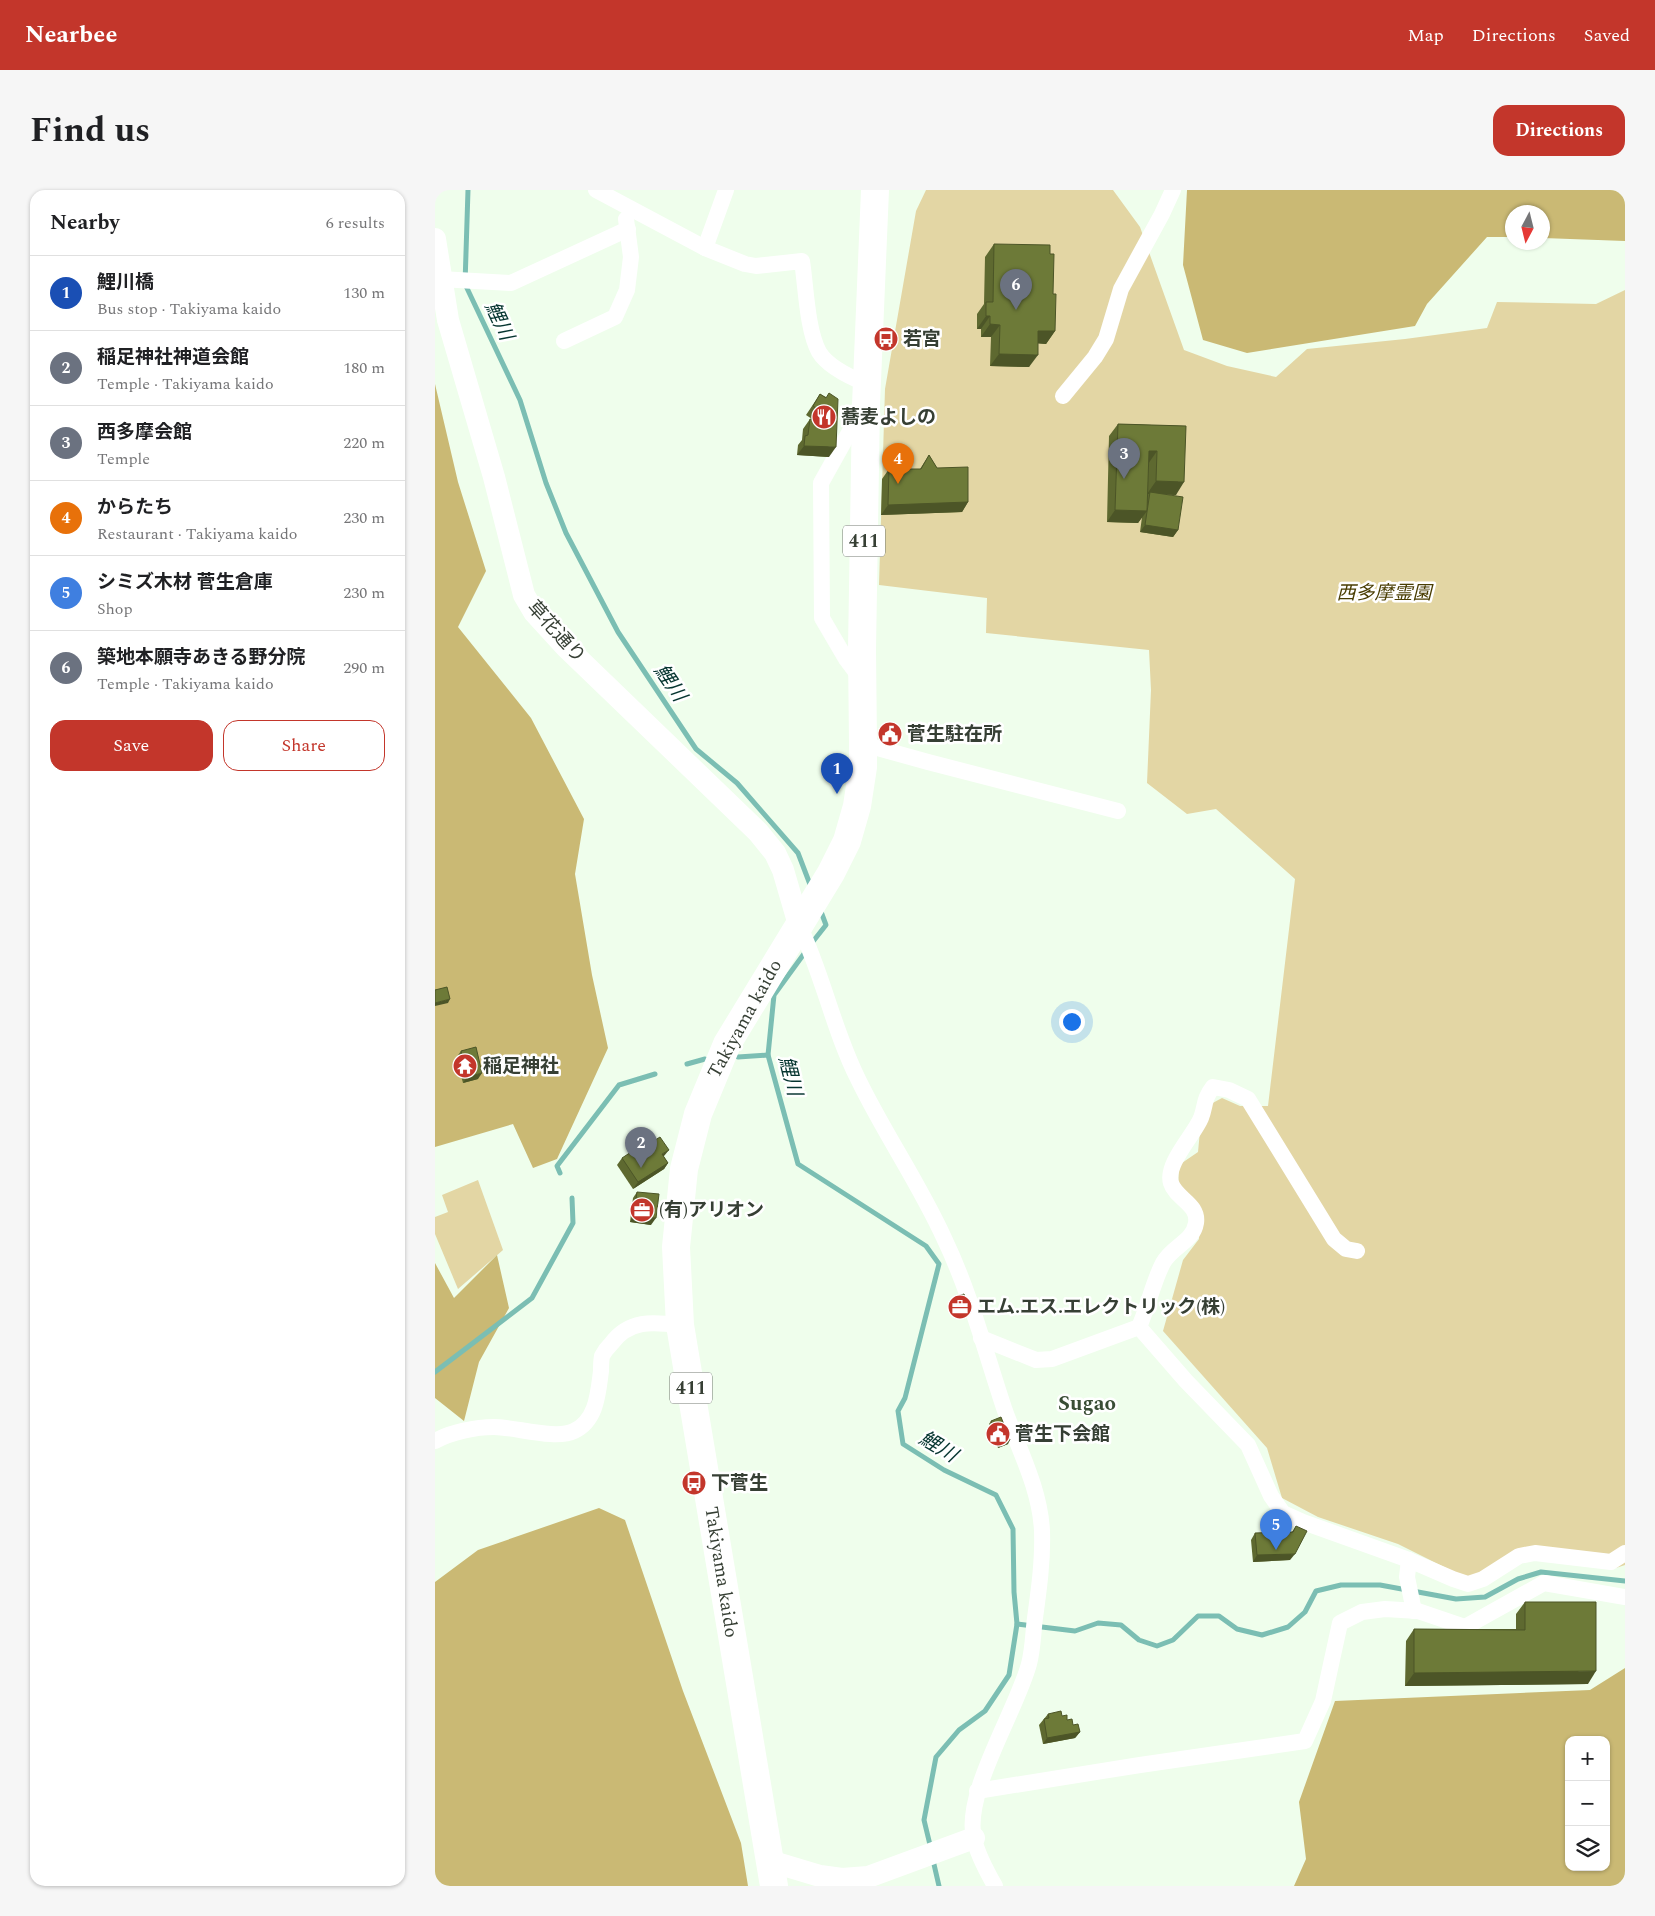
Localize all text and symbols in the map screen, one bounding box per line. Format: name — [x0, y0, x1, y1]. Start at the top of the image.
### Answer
text: Nearbee — [25, 17, 117, 53]
text: Map — [1408, 22, 1444, 49]
text: Directions — [1472, 22, 1556, 49]
text: Saved — [1584, 22, 1630, 49]
text: Find us — [30, 104, 150, 157]
button: Directions — [1493, 105, 1625, 156]
north arrow — [1505, 205, 1550, 250]
text: Nearby — [50, 207, 120, 239]
text: 6 results — [326, 211, 385, 235]
text: 鯉川橋 — [97, 268, 154, 297]
pin: 6 — [1000, 269, 1032, 310]
text: 1 — [62, 281, 70, 305]
text: 130 m — [343, 281, 385, 305]
text: Bus stop · Takiyama kaido — [97, 297, 281, 321]
water label: 鯉川 — [477, 297, 522, 347]
place label: 若宮 — [903, 325, 941, 354]
bus stop icon: 若宮 — [873, 326, 899, 352]
text: 稲足神社神道会館 — [97, 343, 249, 372]
text: 2 — [62, 356, 70, 380]
text: 180 m — [343, 356, 385, 380]
text: Temple · Takiyama kaido — [97, 372, 274, 396]
place label: 蕎麦よしの — [841, 403, 936, 432]
restaurant icon: 蕎麦よしの — [811, 404, 837, 430]
text: 西多摩会館 — [97, 418, 192, 447]
text: 3 — [62, 431, 70, 455]
text: 220 m — [343, 431, 385, 455]
pin: 3 — [1108, 438, 1140, 479]
pin: 4 — [882, 443, 914, 484]
text: Temple — [97, 447, 150, 471]
text: からたち — [97, 493, 173, 522]
text: 4 — [62, 506, 70, 530]
text: 230 m — [343, 506, 385, 530]
text: Restaurant · Takiyama kaido — [97, 522, 297, 546]
road number: 411 — [843, 526, 885, 556]
text: シミズ木材 菅生倉庫 — [97, 568, 273, 597]
park label: 西多摩霊園 — [1336, 579, 1434, 608]
text: 5 — [62, 581, 70, 605]
text: 230 m — [343, 581, 385, 605]
street label: 草花通り — [520, 594, 592, 670]
text: Shop — [97, 597, 133, 621]
text: 築地本願寺あきる野分院 — [97, 643, 306, 672]
text: 6 — [62, 656, 70, 680]
text: 290 m — [343, 656, 385, 680]
water label: 鯉川 — [646, 658, 695, 710]
text: Temple · Takiyama kaido — [97, 672, 274, 696]
button: Save — [50, 720, 213, 771]
button: Share — [223, 720, 385, 771]
place label: 菅生駐在所 — [907, 720, 1002, 749]
public building icon: 菅生駐在所 — [877, 721, 903, 747]
pin: 1 — [821, 753, 853, 794]
street label: Takiyama kaido — [700, 954, 790, 1084]
your location — [1059, 1009, 1085, 1035]
place label: 稲足神社 — [483, 1052, 559, 1081]
temple icon: 稲足神社 — [452, 1053, 478, 1079]
water label: 鯉川 — [771, 1053, 810, 1101]
pin: 2 — [625, 1127, 657, 1168]
place label: (有)アリオン — [659, 1196, 764, 1225]
office icon: (有)アリオン — [629, 1197, 655, 1223]
place label: エム.エス.エレクトリック(株) — [977, 1293, 1225, 1322]
office icon: エム.エス.エレクトリック(株) — [947, 1294, 973, 1320]
road number: 411 — [670, 1372, 712, 1404]
district label: Sugao — [1058, 1388, 1116, 1420]
place label: 菅生下会館 — [1015, 1420, 1110, 1449]
public building icon: 菅生下会館 — [985, 1421, 1011, 1447]
water label: 鯉川 — [913, 1424, 965, 1471]
place label: 下菅生 — [711, 1469, 768, 1498]
bus stop icon: 下菅生 — [681, 1470, 707, 1496]
street label: Takiyama kaido — [696, 1504, 746, 1640]
pin: 5 — [1260, 1509, 1292, 1550]
map controls — [1565, 1736, 1610, 1871]
button: + — [1565, 1736, 1610, 1781]
button: − — [1565, 1781, 1610, 1826]
button: layers — [1565, 1826, 1610, 1871]

